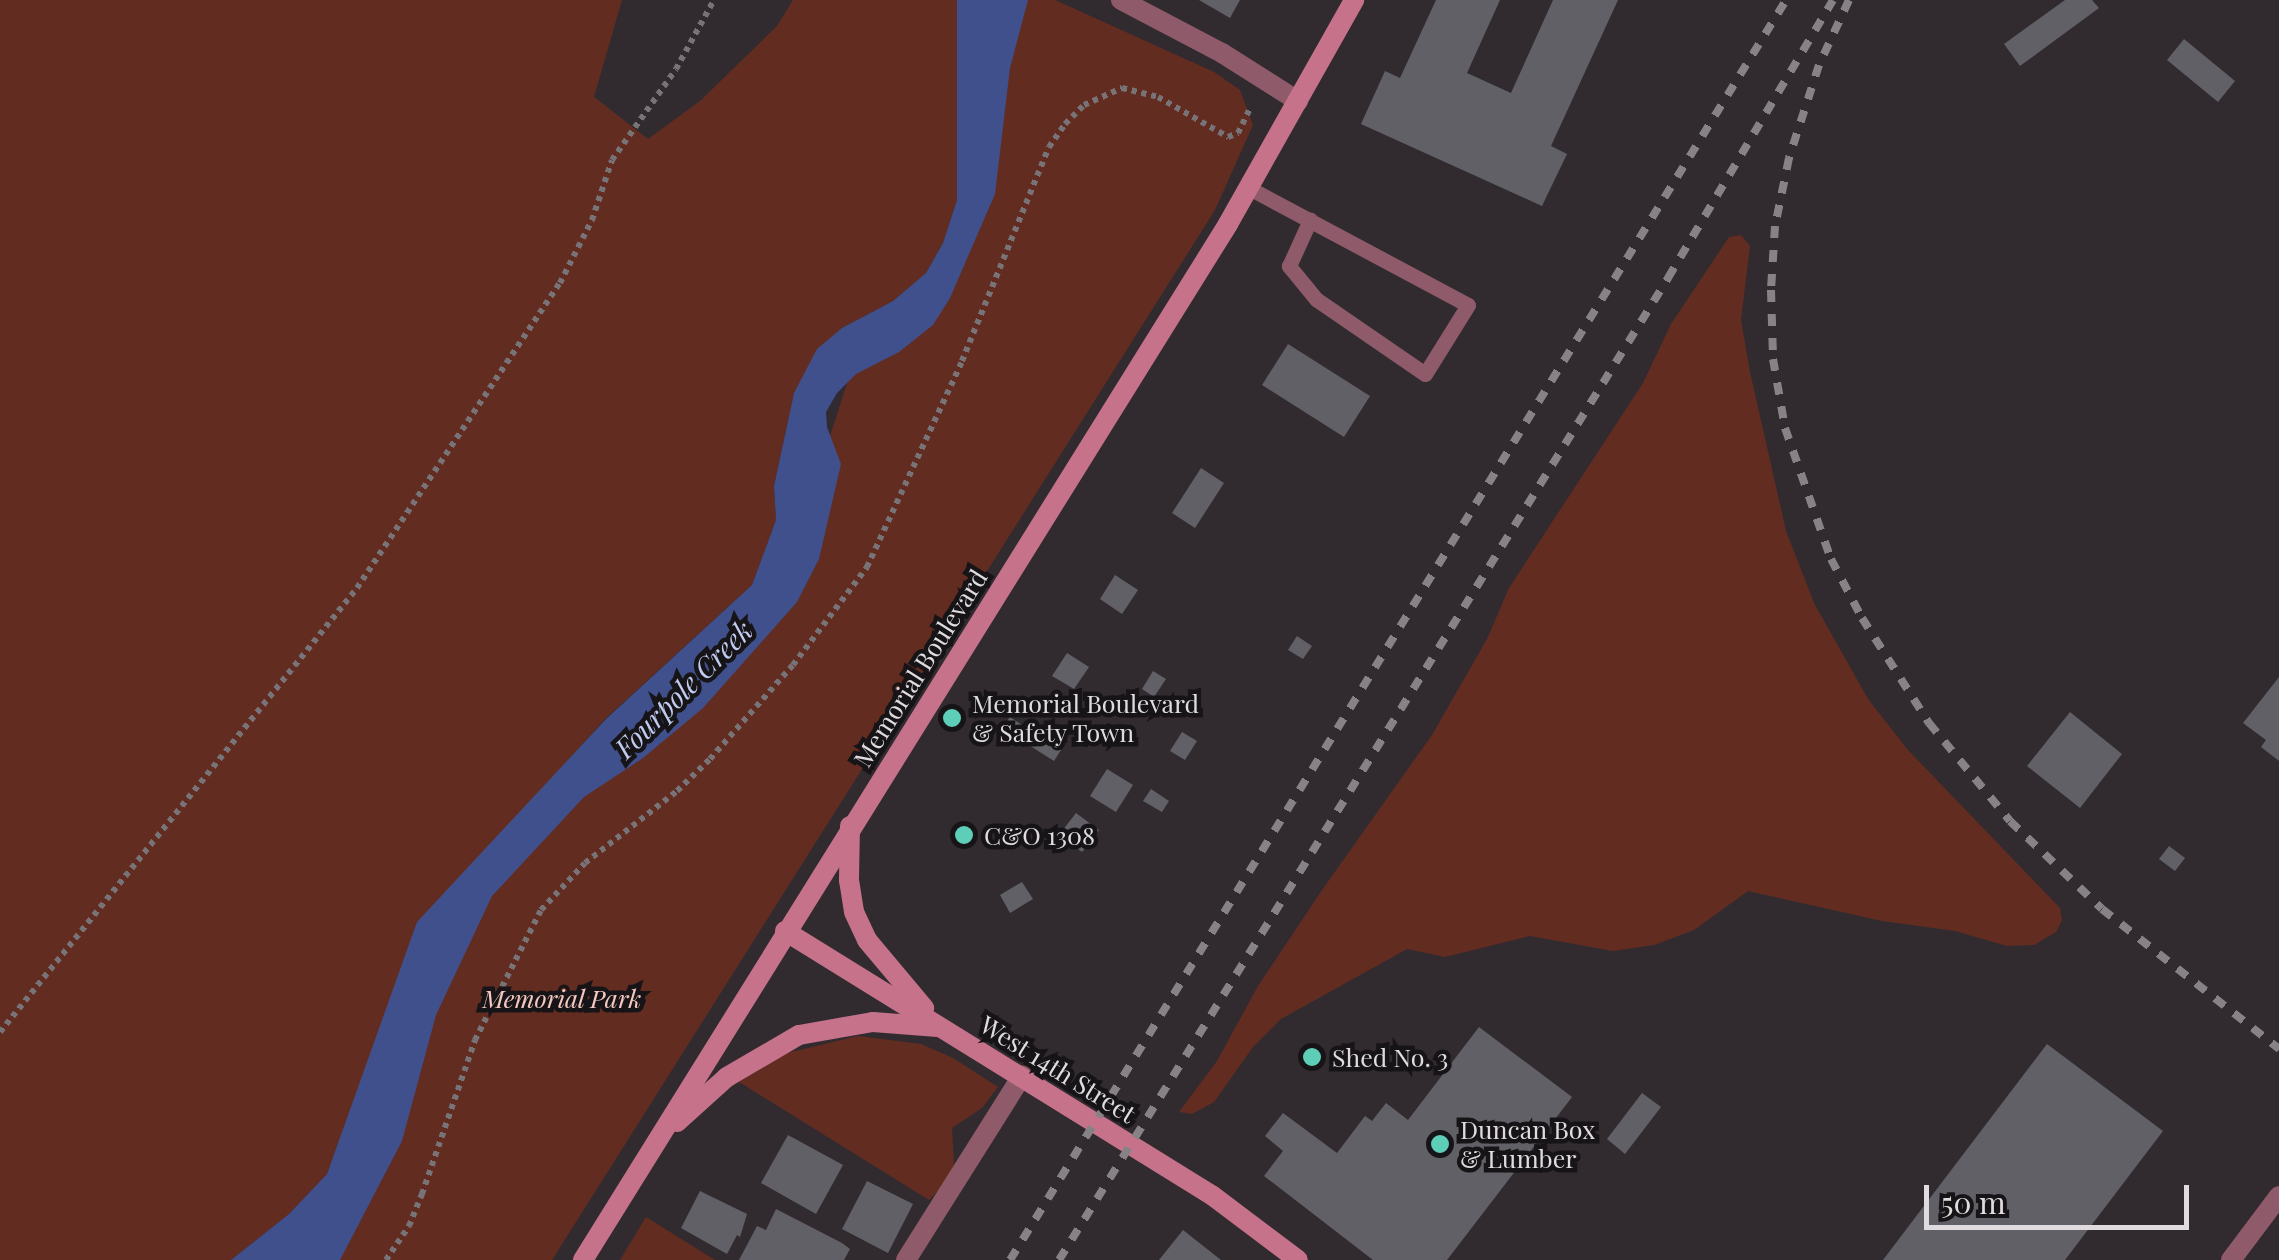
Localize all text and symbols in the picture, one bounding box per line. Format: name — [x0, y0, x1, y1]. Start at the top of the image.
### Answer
street label: Memorial Boulevard — [847, 564, 993, 772]
water label: Fourpole Creek — [607, 613, 759, 765]
place label: Memorial Boulevard & Safety Town — [972, 689, 1199, 748]
marker: Memorial Boulevard & Safety Town — [941, 707, 963, 729]
place label: C&O 1308 — [984, 820, 1095, 850]
marker: C&O 1308 — [953, 824, 975, 846]
park label: Memorial Park — [482, 983, 642, 1013]
street label: West 14th Street — [974, 1009, 1142, 1129]
place label: Shed No. 3 — [1332, 1042, 1448, 1072]
marker: Shed No. 3 — [1301, 1046, 1323, 1068]
place label: Duncan Box & Lumber — [1460, 1115, 1595, 1174]
marker: Duncan Box & Lumber — [1429, 1133, 1451, 1155]
scale bar — [1929, 1165, 2194, 1227]
text: 50 m — [1941, 1182, 2006, 1222]

